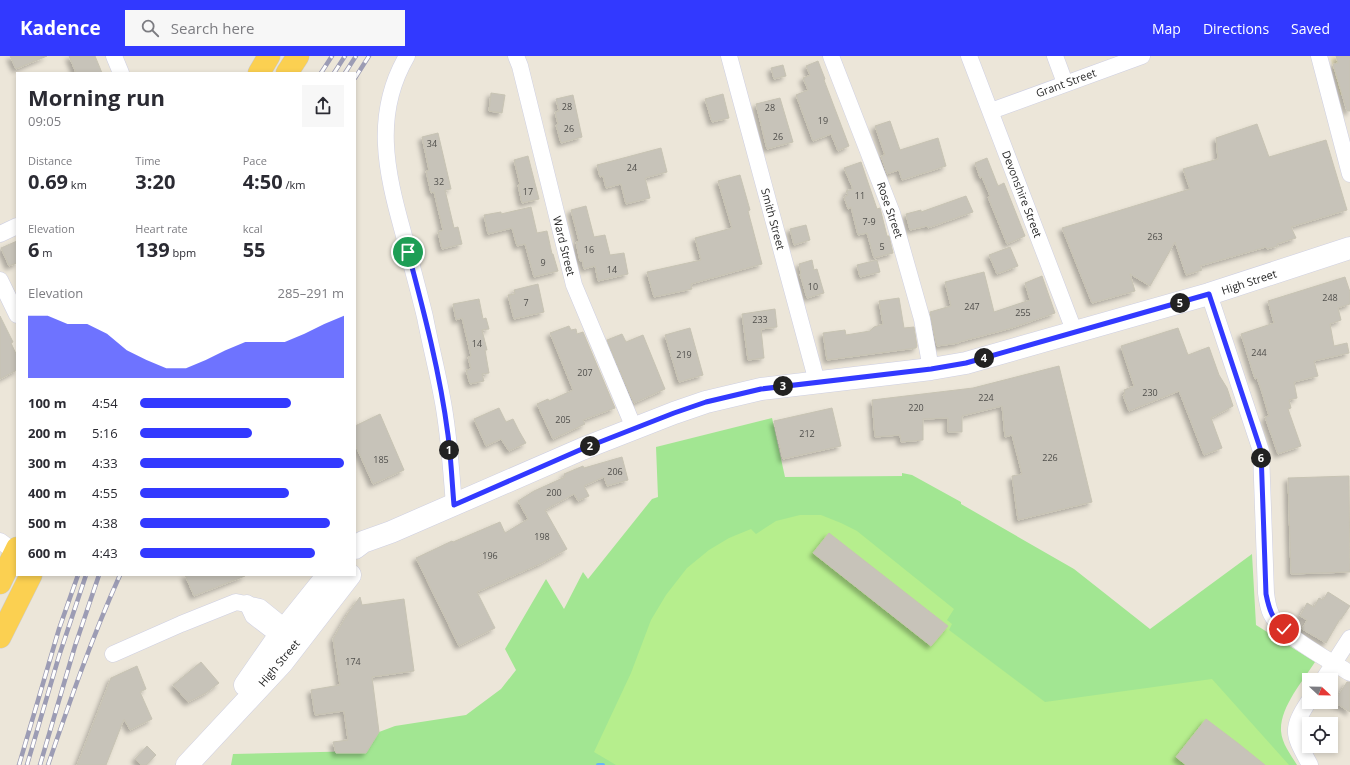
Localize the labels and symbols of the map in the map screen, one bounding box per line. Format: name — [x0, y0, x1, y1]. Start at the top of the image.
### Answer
street label: Grant Street — [1034, 65, 1098, 100]
house number: 28 — [562, 100, 572, 113]
house number: 28 — [765, 101, 775, 114]
house number: 19 — [818, 114, 828, 127]
house number: 26 — [564, 122, 574, 135]
house number: 26 — [773, 130, 783, 143]
house number: 34 — [427, 137, 437, 150]
street label: Devonshire Street — [999, 148, 1046, 240]
house number: 24 — [627, 161, 637, 174]
house number: 32 — [434, 175, 444, 188]
street label: Rose Street — [874, 180, 907, 240]
house number: 17 — [523, 185, 533, 198]
street label: Smith Street — [758, 186, 789, 251]
house number: 11 — [855, 189, 865, 202]
street label: Ward Street — [550, 214, 579, 277]
house number: 7-9 — [862, 215, 876, 228]
house number: 263 — [1147, 230, 1163, 243]
pin — [391, 235, 425, 269]
house number: 5 — [879, 240, 885, 253]
house number: 16 — [584, 243, 594, 256]
house number: 9 — [540, 256, 546, 269]
house number: 14 — [607, 263, 617, 276]
street label: High Street — [1219, 266, 1278, 297]
house number: 10 — [808, 280, 818, 293]
house number: 248 — [1322, 291, 1338, 304]
pin: 5 — [1170, 293, 1190, 313]
house number: 7 — [523, 296, 529, 309]
house number: 247 — [964, 300, 980, 313]
house number: 255 — [1015, 306, 1031, 319]
house number: 233 — [752, 313, 768, 326]
house number: 14 — [472, 337, 482, 350]
house number: 244 — [1251, 346, 1267, 359]
house number: 219 — [676, 348, 692, 361]
pin: 4 — [974, 348, 994, 368]
house number: 207 — [577, 366, 593, 379]
pin: 3 — [773, 376, 793, 396]
house number: 230 — [1142, 386, 1158, 399]
house number: 224 — [978, 391, 994, 404]
house number: 220 — [908, 401, 924, 414]
house number: 205 — [555, 413, 571, 426]
house number: 212 — [799, 427, 815, 440]
pin: 2 — [580, 436, 600, 456]
pin: 1 — [439, 440, 459, 460]
pin: 6 — [1251, 448, 1271, 468]
house number: 226 — [1042, 451, 1058, 464]
house number: 185 — [373, 453, 389, 466]
house number: 206 — [607, 465, 623, 478]
house number: 200 — [546, 486, 562, 499]
house number: 198 — [534, 530, 550, 543]
house number: 196 — [482, 549, 498, 562]
pin — [1267, 612, 1301, 646]
street label: High Street — [254, 636, 303, 689]
house number: 174 — [345, 655, 361, 668]
north arrow — [1302, 673, 1338, 709]

